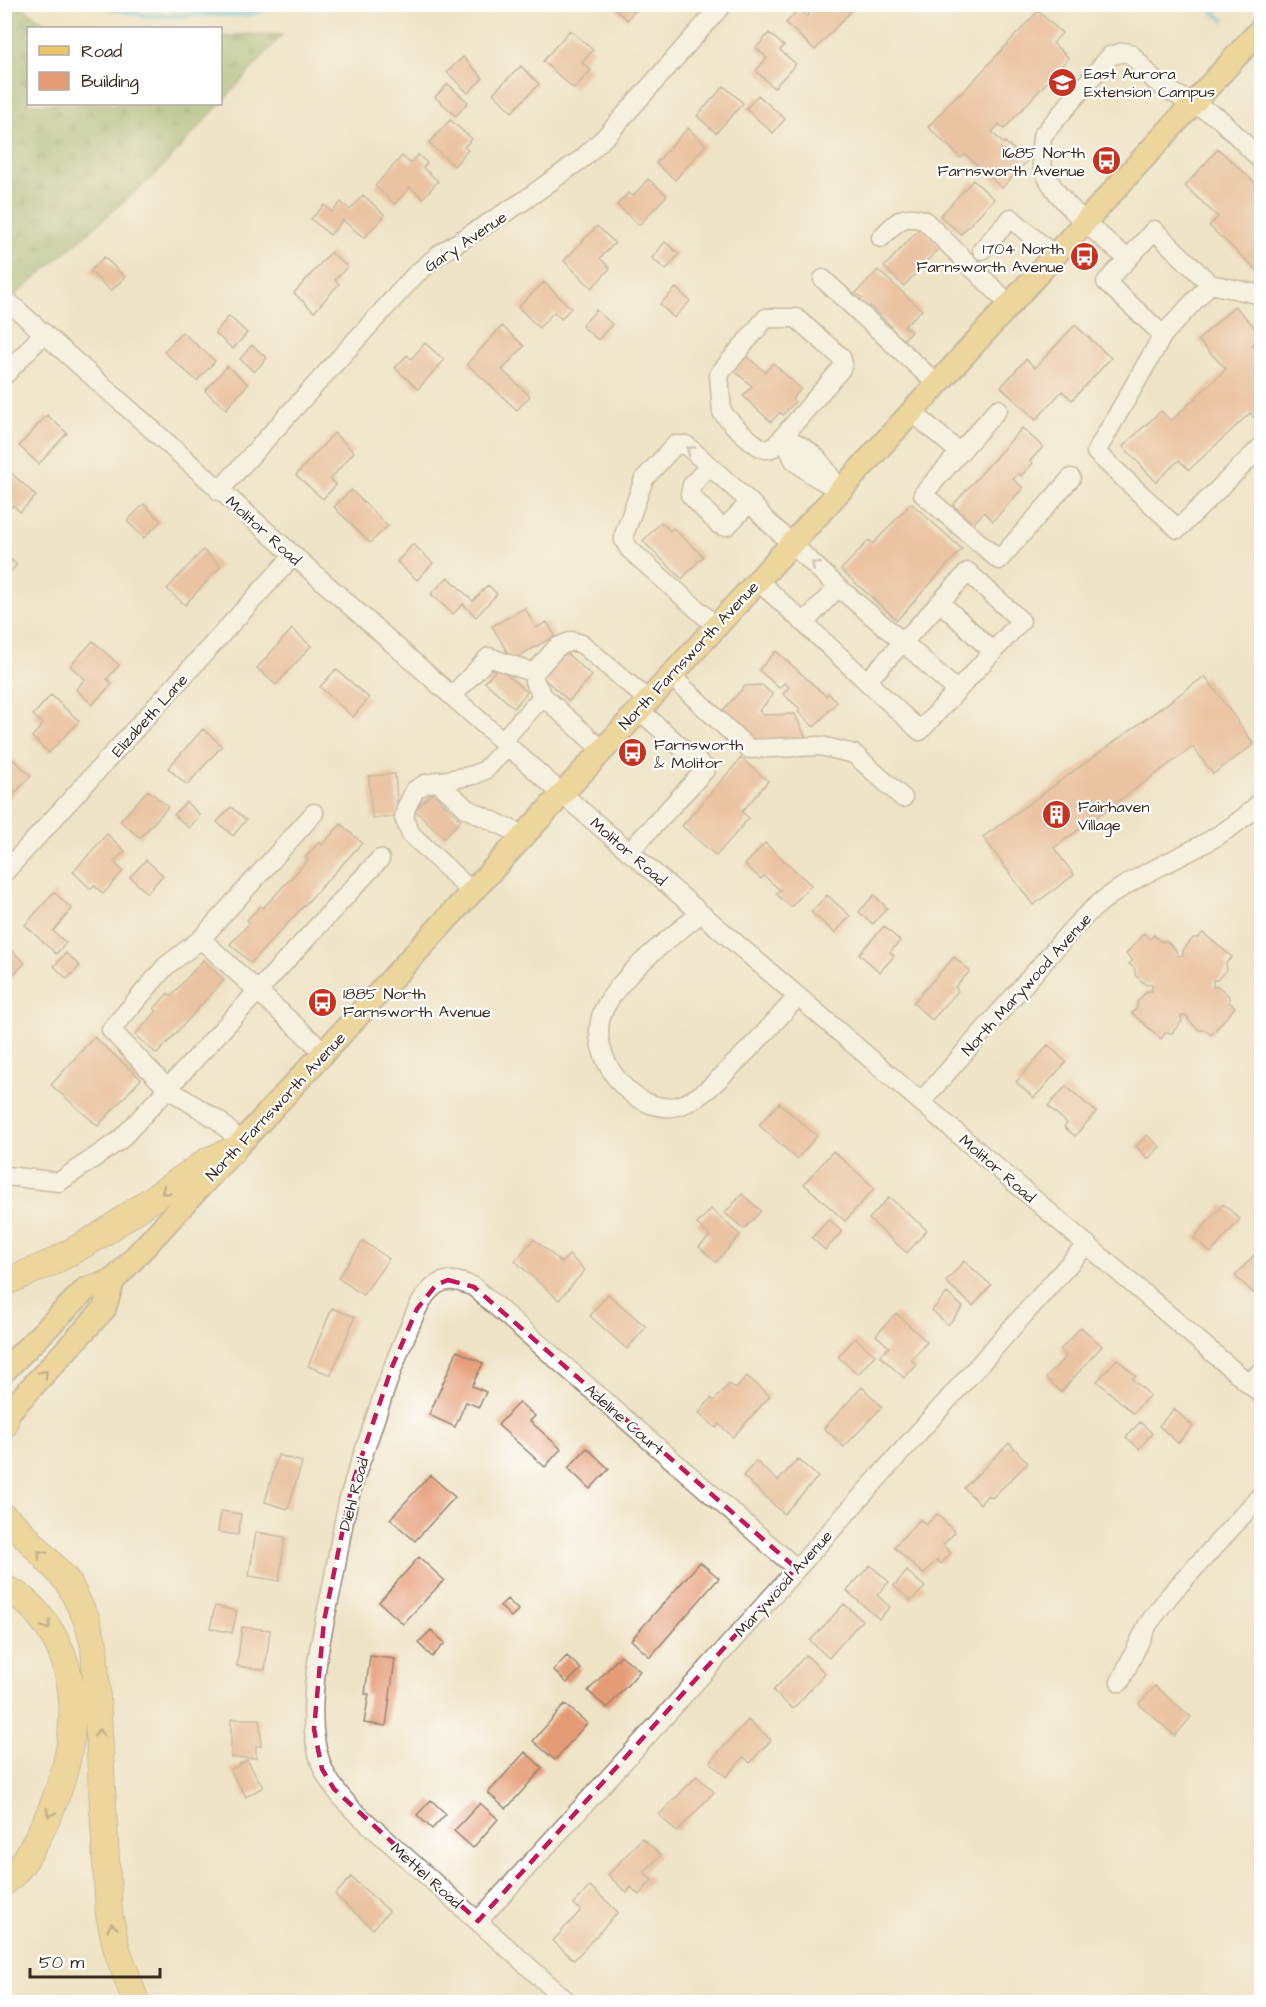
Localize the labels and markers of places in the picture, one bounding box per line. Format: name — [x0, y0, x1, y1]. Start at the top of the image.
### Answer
place label: East Aurora Extension Campus — [1084, 63, 1215, 103]
school or university icon: East Aurora Extension Campus — [1047, 66, 1079, 98]
place label: 1685 North Farnsworth Avenue — [937, 142, 1085, 182]
bus stop icon: 1685 North Farnsworth Avenue — [1090, 145, 1122, 177]
place label: 1704 North Farnsworth Avenue — [916, 238, 1064, 278]
bus stop icon: 1704 North Farnsworth Avenue — [1069, 241, 1101, 273]
place label: Farnsworth & Molitor — [654, 734, 743, 774]
bus stop icon: Farnsworth & Molitor — [617, 737, 649, 769]
place label: Fairhaven Village — [1078, 796, 1149, 837]
building icon: Fairhaven Village — [1041, 799, 1073, 831]
place label: 1885 North Farnsworth Avenue — [343, 983, 491, 1023]
bus stop icon: 1885 North Farnsworth Avenue — [306, 986, 338, 1018]

